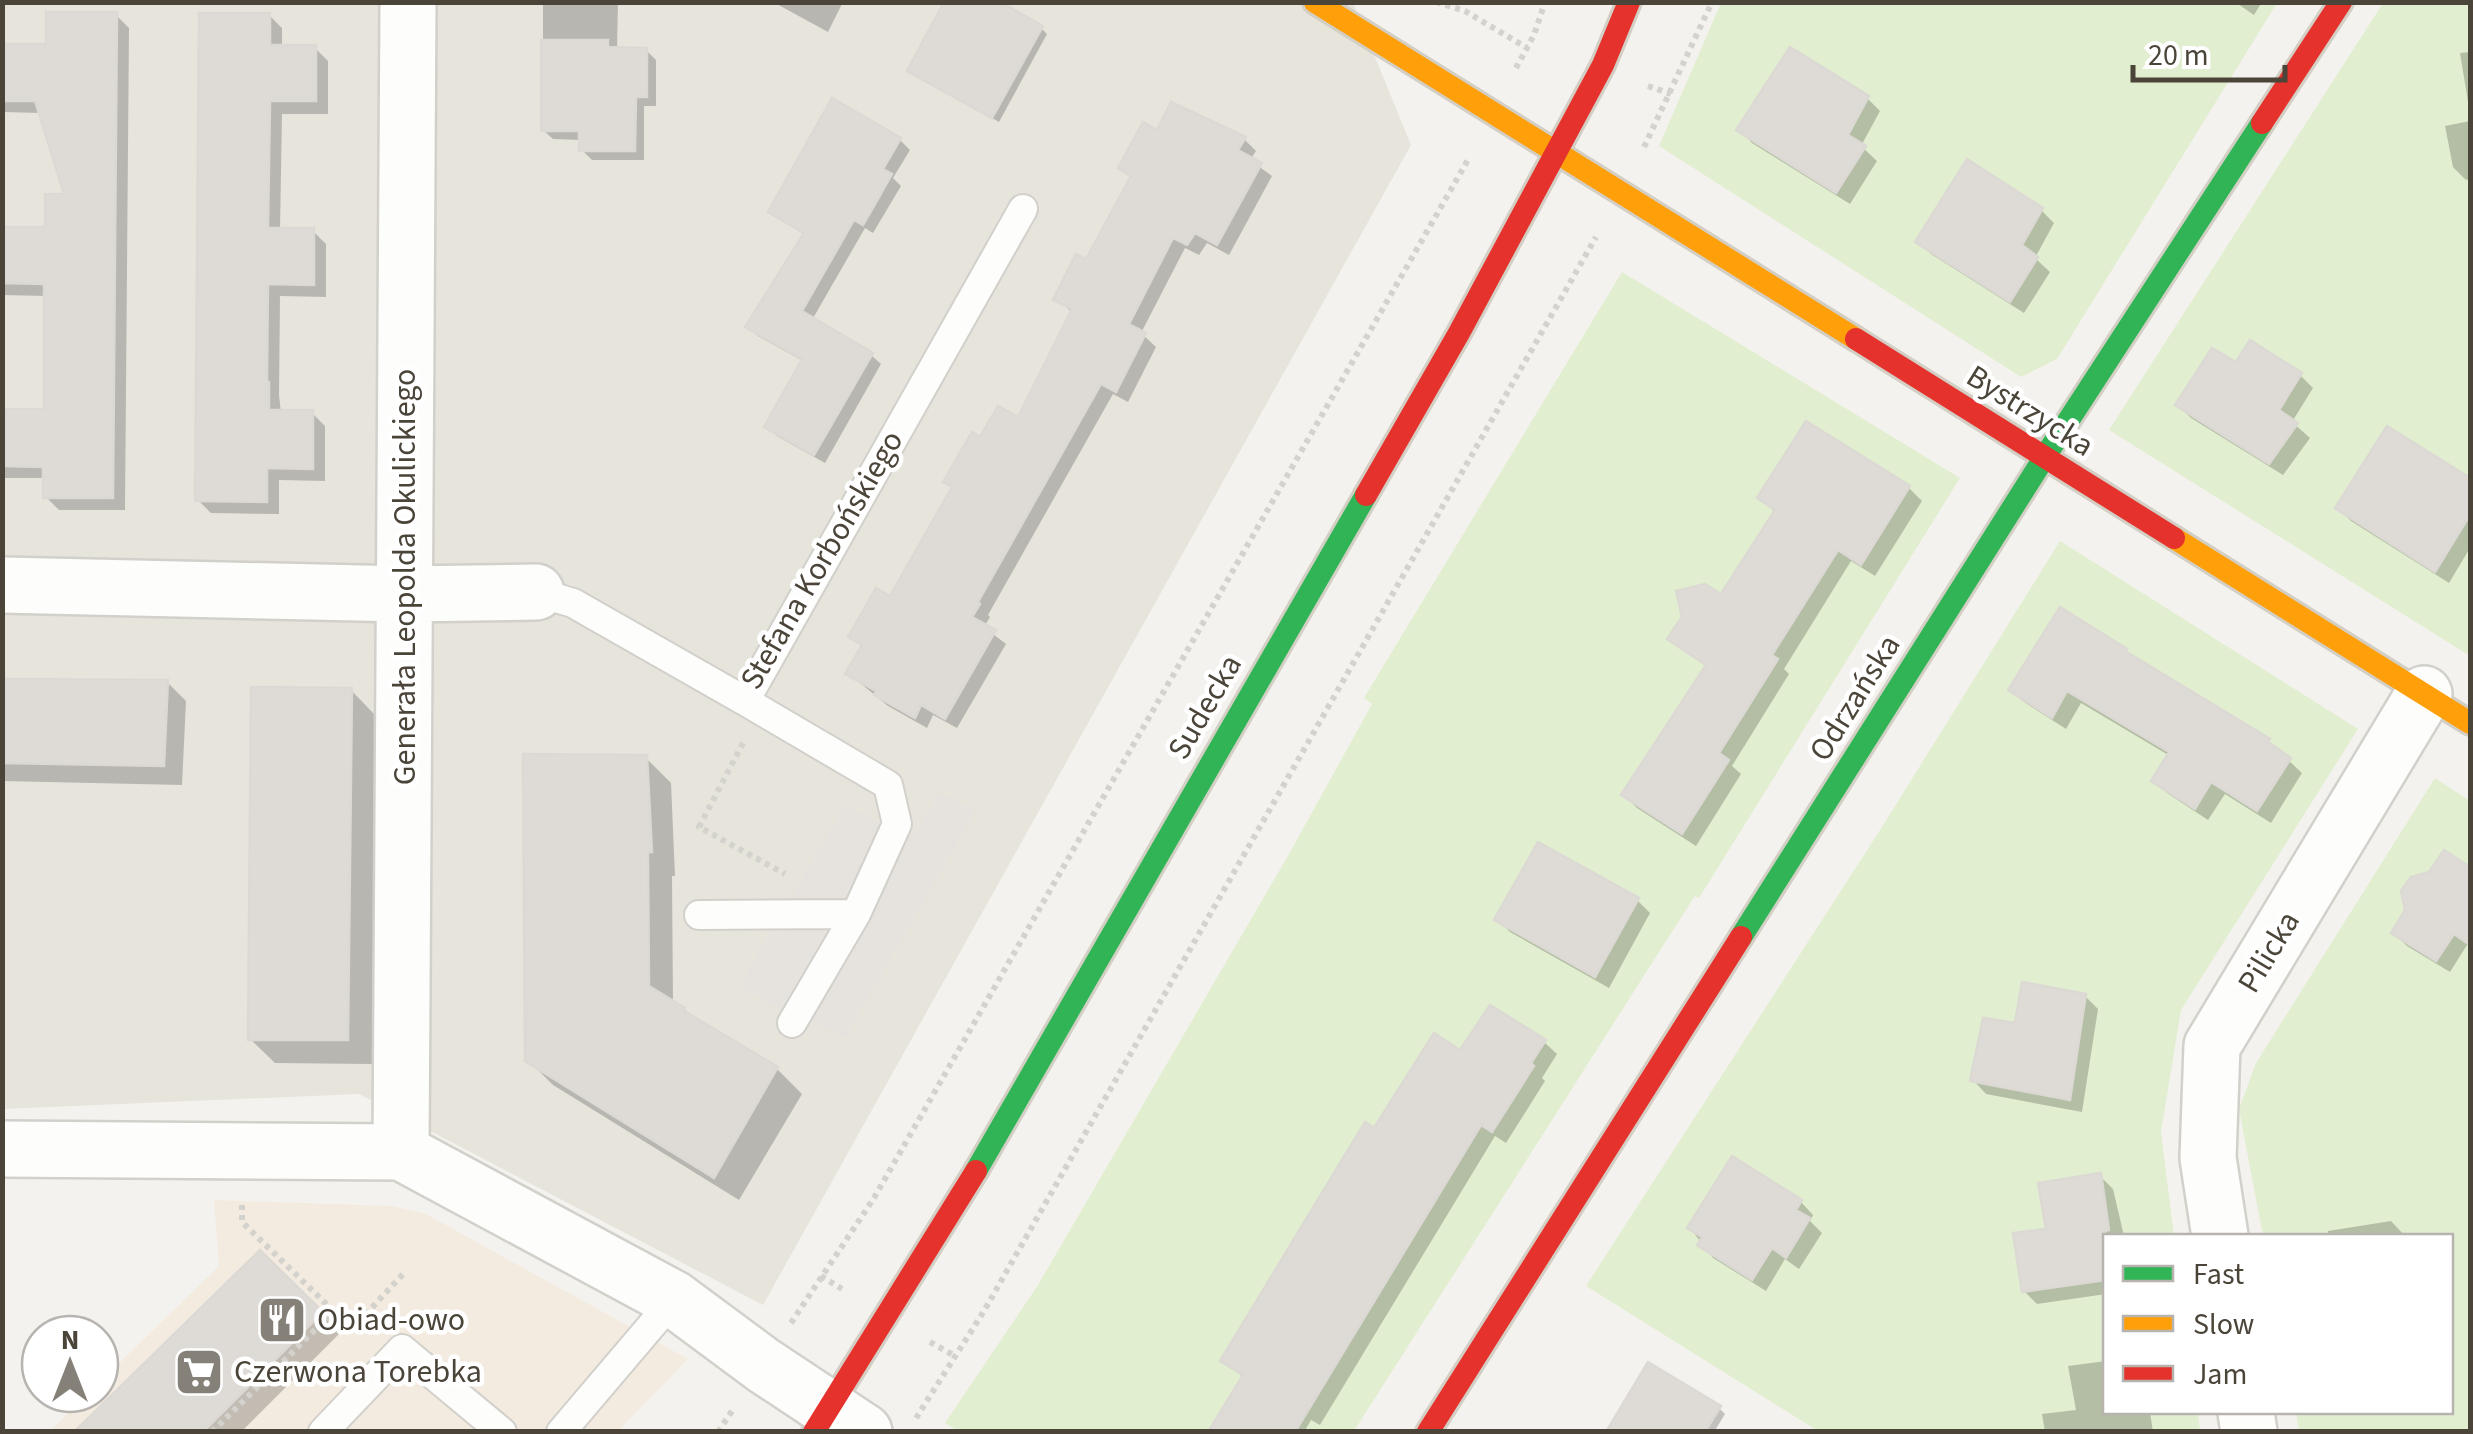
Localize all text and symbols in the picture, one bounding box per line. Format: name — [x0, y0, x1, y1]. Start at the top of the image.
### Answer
scale bar — [2133, 20, 2286, 82]
text: 20 m — [2148, 34, 2209, 77]
street label: Bystrzycka — [1957, 354, 2103, 468]
street label: Generała Leopolda Okulickiego — [382, 369, 428, 785]
street label: Stefana Korbońskiego — [729, 422, 915, 698]
street label: Odrzańska — [1798, 626, 1912, 770]
street label: Sudecka — [1156, 646, 1254, 768]
street label: Pilicka — [2227, 902, 2311, 1002]
legend — [2103, 1234, 2453, 1414]
text: Fast — [2193, 1253, 2244, 1296]
restaurant icon: Obiad-owo — [256, 1294, 308, 1346]
place label: Obiad-owo — [317, 1297, 465, 1343]
text: Slow — [2193, 1303, 2254, 1346]
north arrow — [20, 1314, 120, 1414]
text: N — [61, 1320, 79, 1360]
supermarket icon: Czerwona Torebka — [173, 1346, 225, 1398]
place label: Czerwona Torebka — [234, 1349, 482, 1395]
text: Jam — [2193, 1353, 2247, 1396]

